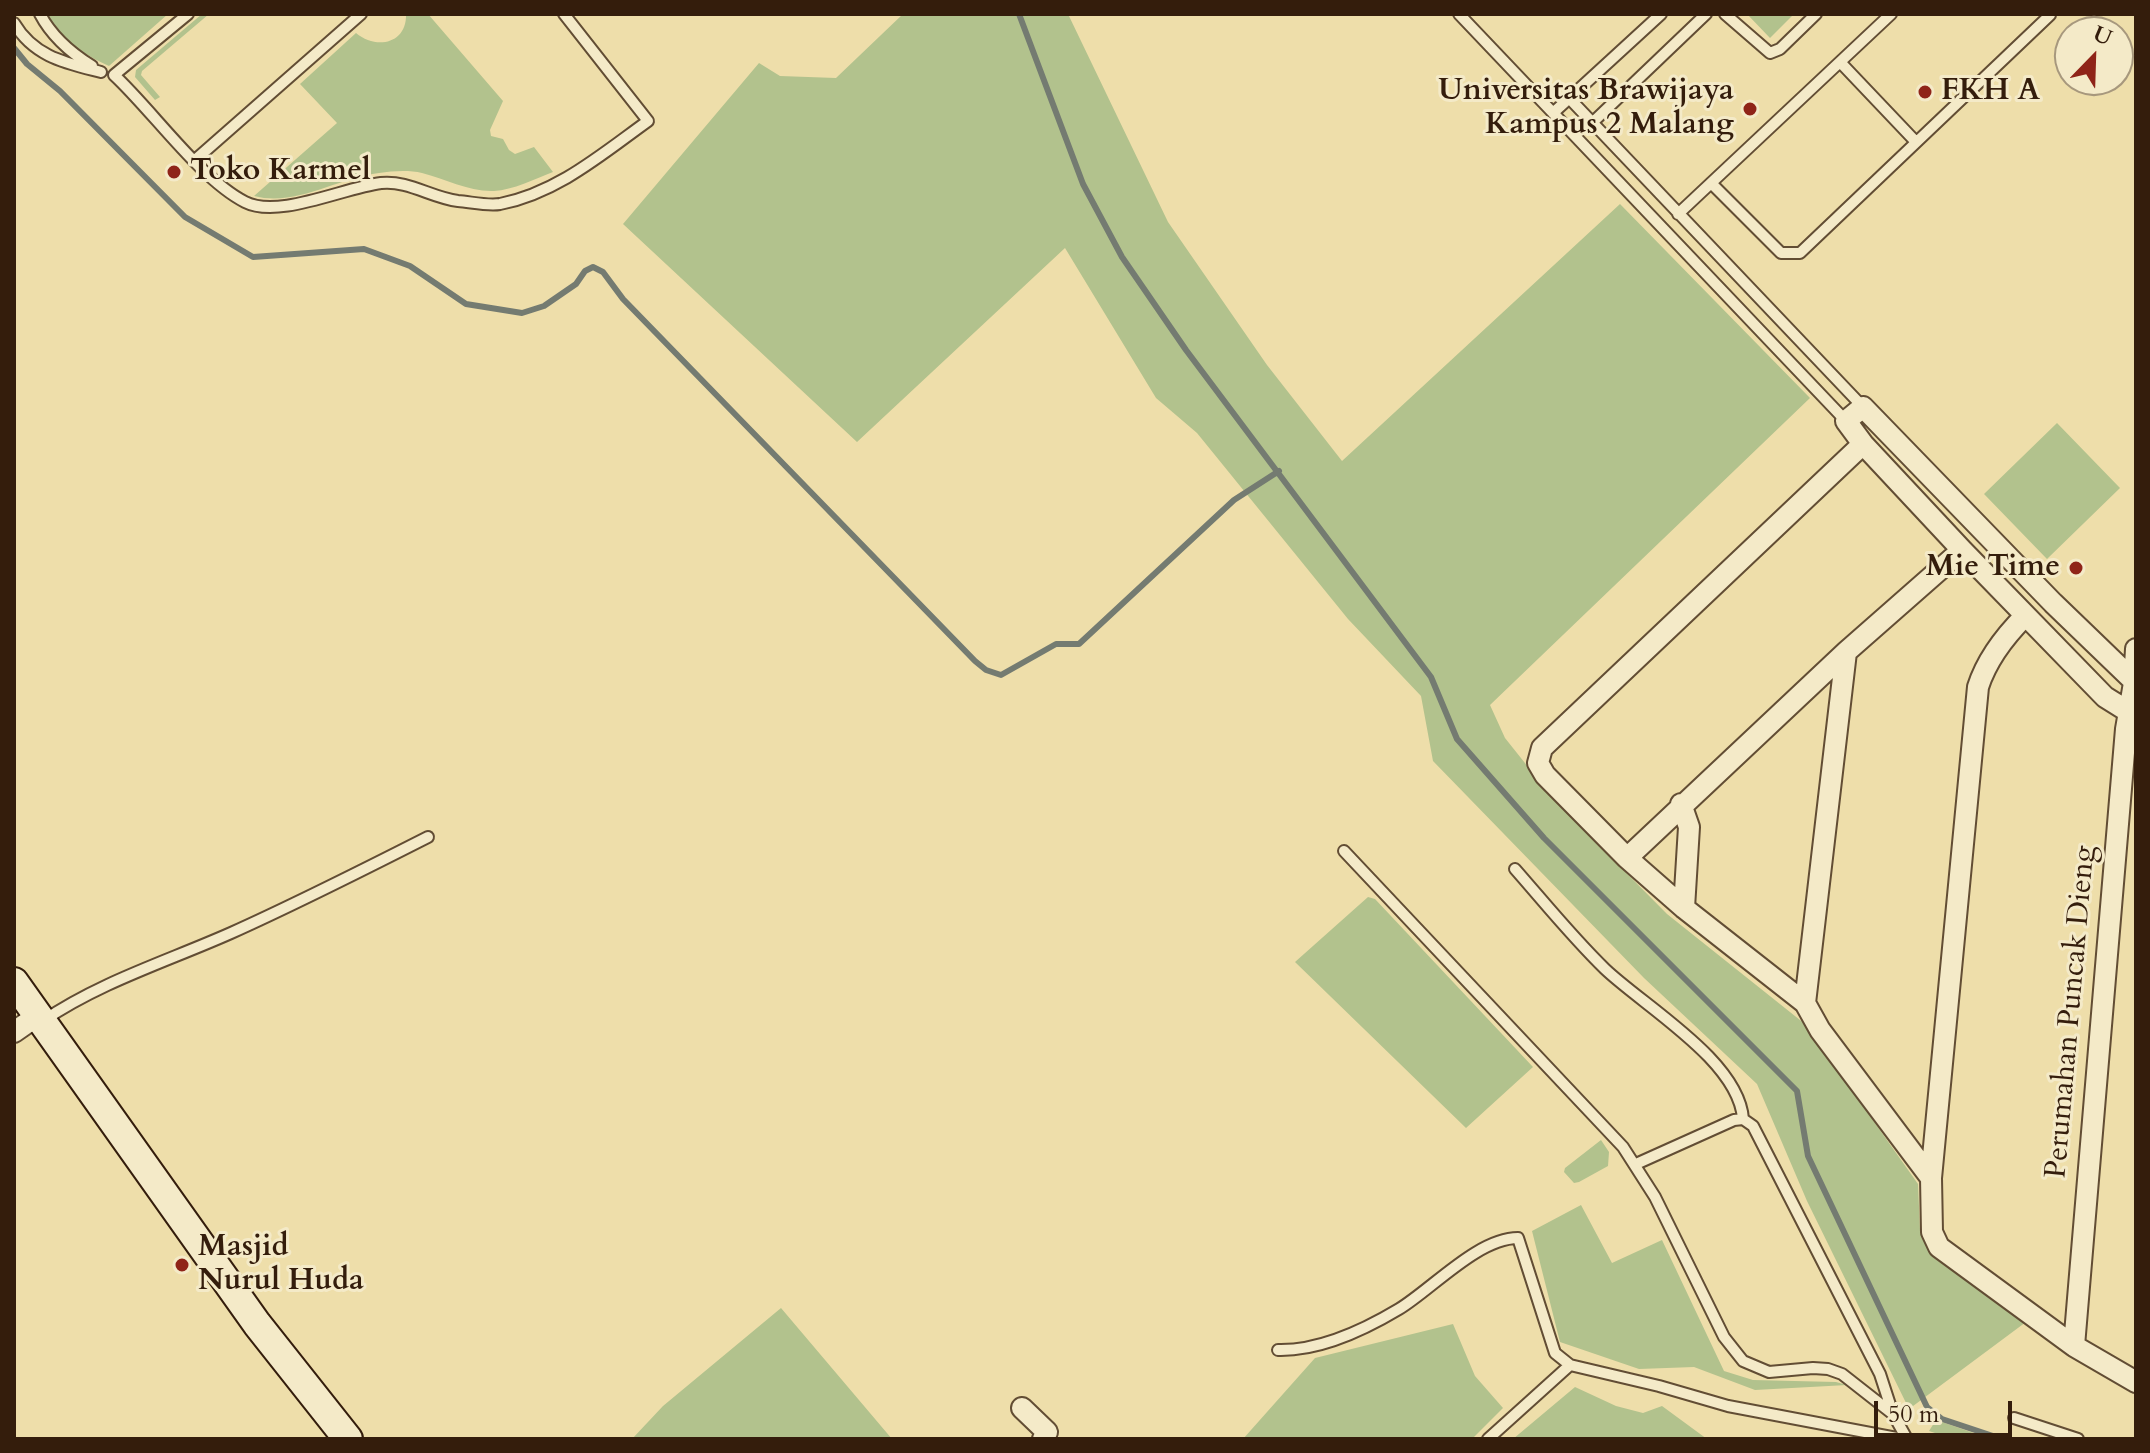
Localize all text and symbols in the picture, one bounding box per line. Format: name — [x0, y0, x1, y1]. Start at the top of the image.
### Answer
north arrow — [2054, 16, 2134, 96]
text: U — [2088, 18, 2117, 53]
place label: Universitas Brawijaya Kampus 2 Malang — [1438, 74, 1734, 144]
place label: FKH A — [1941, 74, 2040, 110]
marker: FKH A — [1916, 83, 1934, 101]
marker: Universitas Brawijaya Kampus 2 Malang — [1741, 100, 1759, 118]
place label: Toko Karmel — [190, 154, 371, 190]
marker: Toko Karmel — [165, 163, 183, 181]
place label: Mie Time — [1926, 550, 2060, 586]
marker: Mie Time — [2067, 559, 2085, 577]
street label: Perumahan Puncak Dieng — [2040, 844, 2104, 1180]
place label: Masjid Nurul Huda — [198, 1230, 364, 1300]
marker: Masjid Nurul Huda — [173, 1256, 191, 1274]
scale bar — [1878, 1385, 2016, 1435]
text: 50 m — [1888, 1398, 1939, 1431]

